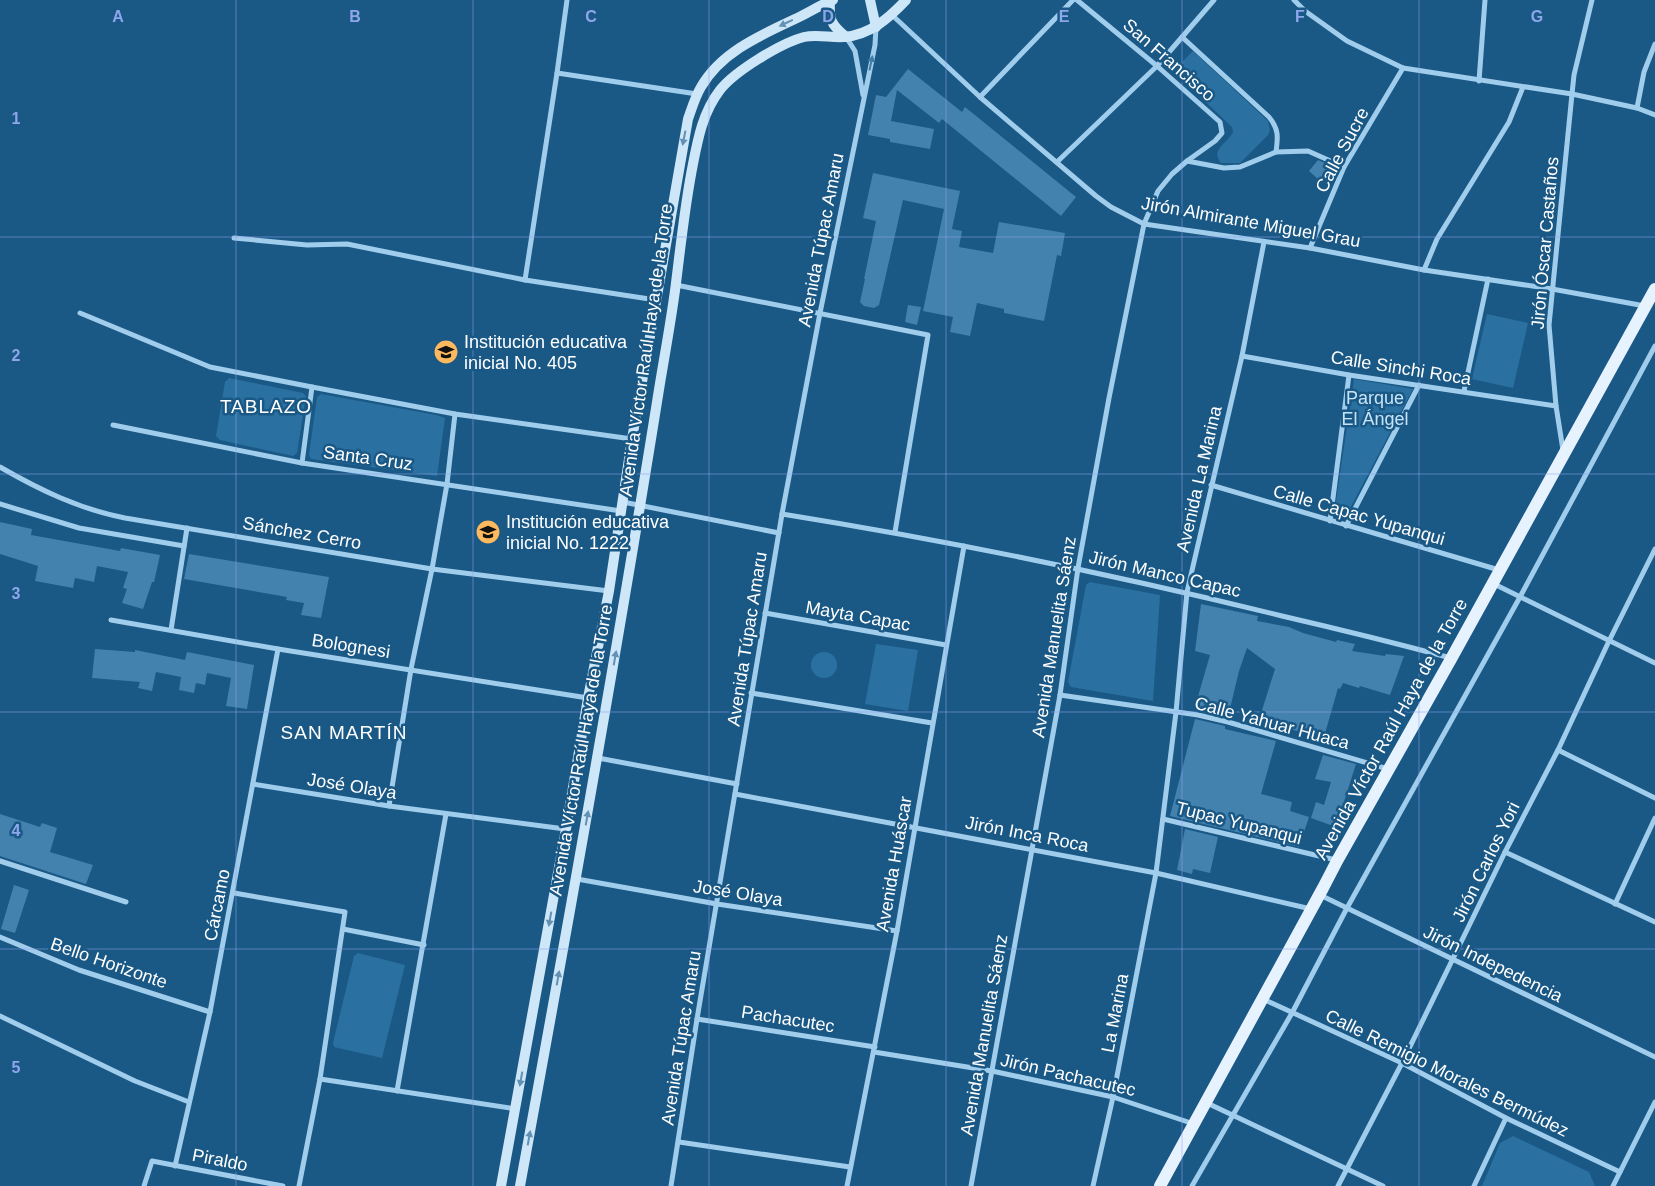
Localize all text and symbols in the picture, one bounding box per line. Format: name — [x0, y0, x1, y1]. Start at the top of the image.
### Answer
text: A — [112, 8, 124, 25]
text: B — [349, 8, 361, 25]
text: C — [585, 8, 597, 25]
text: D — [822, 8, 834, 25]
text: E — [1059, 8, 1070, 25]
text: F — [1295, 8, 1305, 25]
text: G — [1531, 8, 1543, 25]
street label: San Francisco — [1119, 15, 1219, 105]
one-way arrow — [779, 19, 793, 27]
one-way arrow — [868, 54, 876, 70]
street label: Calle Sucre — [1311, 104, 1373, 196]
text: 1 — [12, 110, 21, 127]
one-way arrow — [680, 130, 688, 146]
street label: Avenida Túpac Amaru — [794, 151, 848, 329]
street label: Jirón Óscar Castaños — [1526, 156, 1563, 330]
street label: Jirón Almirante Miguel Grau — [1140, 193, 1362, 251]
street label: Avenida Víctor Raúl Haya de la Torre — [616, 202, 676, 498]
place label: Institución educativa inicial No. 405 — [464, 332, 628, 373]
school or university icon: Institución educativa inicial No. 405 — [433, 339, 459, 365]
text: 2 — [12, 347, 21, 364]
street label: Calle Sinchi Roca — [1329, 347, 1474, 389]
park label: Parque El Ángel — [1341, 388, 1409, 429]
district label: TABLAZO — [220, 396, 312, 417]
street label: Avenida La Marina — [1172, 403, 1226, 554]
street label: Santa Cruz — [322, 442, 414, 474]
street label: Calle Capac Yupanqui — [1271, 481, 1447, 549]
place label: Institución educativa inicial No. 1222 — [506, 512, 670, 553]
street label: Sánchez Cerro — [241, 513, 363, 553]
school or university icon: Institución educativa inicial No. 1222 — [475, 519, 501, 545]
street label: Avenida Manuelita Sáenz — [1028, 535, 1080, 739]
street label: Jirón Manco Capac — [1087, 547, 1243, 601]
street label: Avenida Túpac Amaru — [723, 550, 771, 728]
text: 3 — [12, 585, 21, 602]
street label: Avenida Víctor Raúl Haya de la Torre — [1311, 595, 1471, 863]
street label: Mayta Capac — [804, 597, 912, 635]
street label: Avenida Víctor Raúl Haya de la Torre — [545, 603, 617, 897]
street label: Bolognesi — [310, 630, 392, 662]
one-way arrow — [611, 650, 619, 666]
street label: Calle Yahuar Huaca — [1192, 693, 1353, 754]
district label: SAN MARTÍN — [281, 722, 407, 743]
street label: José Olaya — [306, 769, 399, 803]
street label: Avenida Huáscar — [872, 795, 916, 933]
street label: Tupac Yupanqui — [1174, 798, 1304, 848]
street label: Jirón Carlos Yori — [1448, 799, 1524, 925]
one-way arrow — [584, 810, 592, 826]
street label: Jirón Inca Roca — [964, 812, 1091, 856]
text: 4 — [12, 822, 21, 839]
street label: Cárcamo — [200, 867, 234, 943]
street label: José Olaya — [692, 876, 785, 910]
one-way arrow — [546, 911, 554, 927]
street label: Jirón Indepedencia — [1420, 922, 1567, 1007]
street label: Avenida Manuelita Sáenz — [956, 933, 1012, 1137]
street label: Bello Horizonte — [48, 934, 170, 992]
street label: Avenida Túpac Amaru — [657, 949, 705, 1127]
one-way arrow — [555, 970, 563, 986]
street label: La Marina — [1098, 971, 1133, 1054]
street label: Pachacutec — [740, 1002, 836, 1036]
street label: Calle Remigio Morales Bermúdez — [1322, 1005, 1572, 1141]
street label: Jirón Pachacutec — [998, 1050, 1138, 1100]
text: 5 — [12, 1059, 21, 1076]
one-way arrow — [517, 1071, 525, 1087]
one-way arrow — [526, 1130, 534, 1146]
street label: Piraldo — [191, 1145, 249, 1175]

